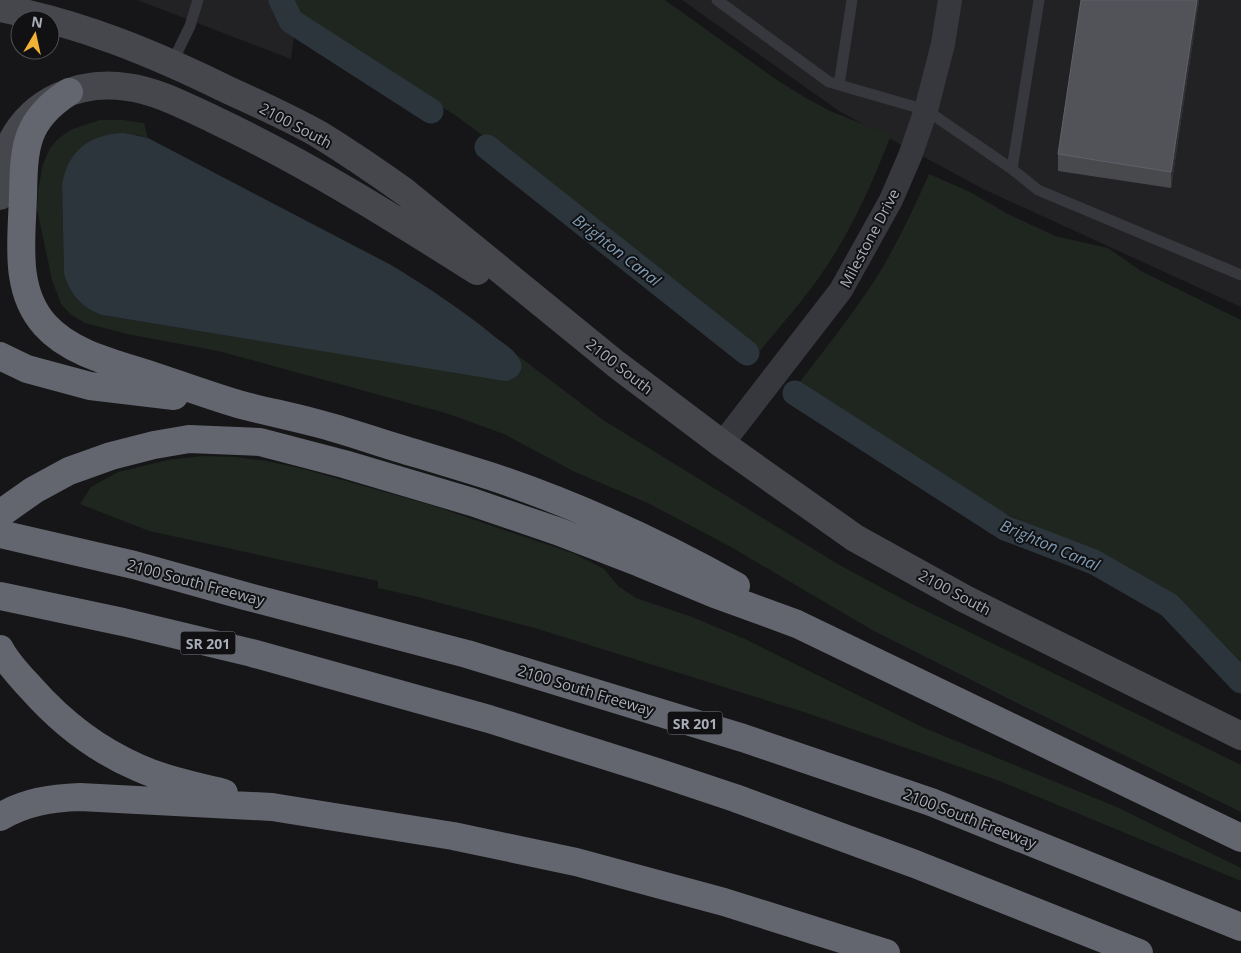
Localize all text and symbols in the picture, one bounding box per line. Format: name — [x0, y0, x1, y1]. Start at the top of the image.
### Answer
north arrow — [10, 10, 60, 60]
text: N — [30, 11, 44, 32]
street label: 2100 South — [256, 98, 336, 152]
street label: Milestone Drive — [835, 185, 903, 291]
water label: Brighton Canal — [569, 209, 666, 292]
street label: 2100 South — [583, 334, 657, 398]
water label: Brighton Canal — [997, 514, 1104, 576]
street label: 2100 South Freeway — [125, 554, 267, 610]
street label: 2100 South — [915, 565, 995, 619]
road number: SR 201 — [180, 632, 236, 654]
street label: 2100 South Freeway — [516, 660, 657, 720]
road number: SR 201 — [668, 711, 722, 734]
street label: 2100 South Freeway — [900, 783, 1040, 853]

